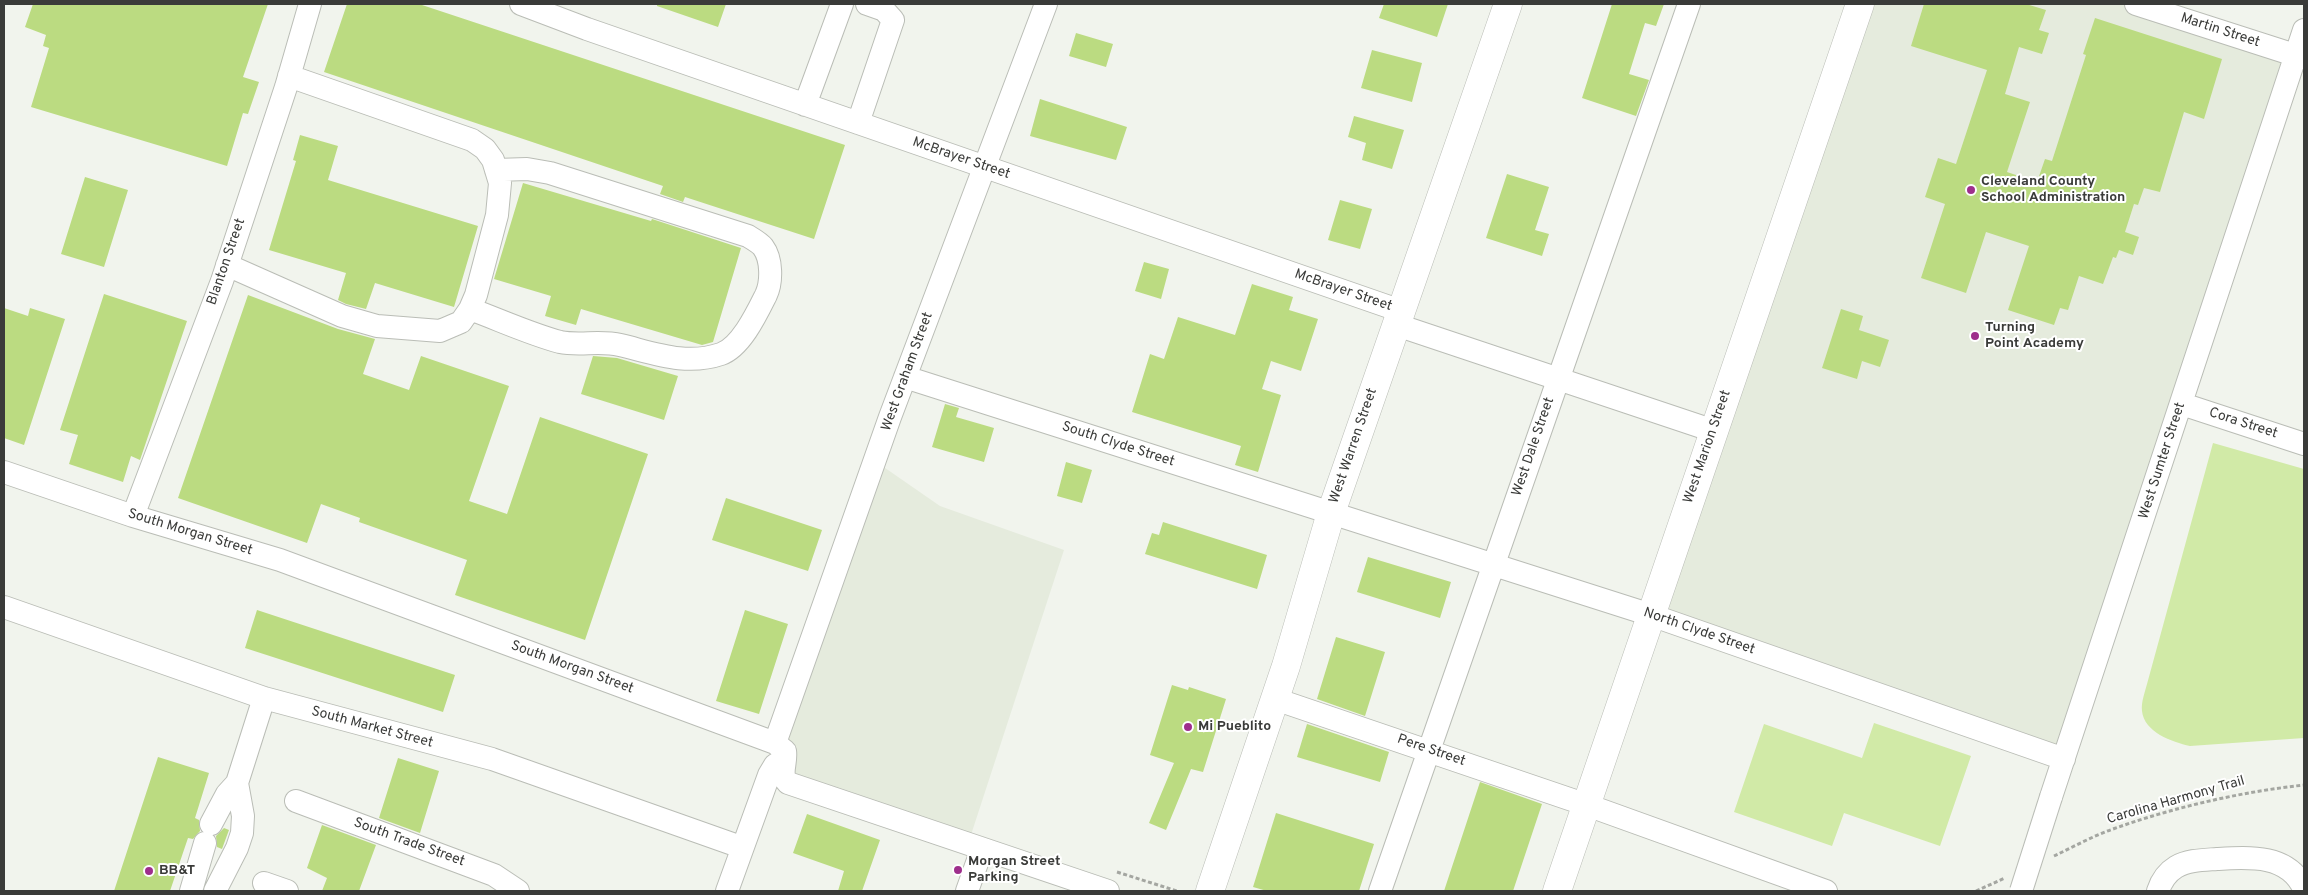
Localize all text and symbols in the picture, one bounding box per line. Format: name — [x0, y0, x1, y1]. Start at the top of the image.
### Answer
street label: Martin Street — [2178, 10, 2262, 52]
street label: McBrayer Street — [910, 134, 1012, 184]
place label: Cleveland County School Administration — [1981, 174, 2125, 206]
marker: Cleveland County School Administration — [1965, 184, 1977, 196]
street label: Blanton Street — [204, 216, 250, 308]
street label: McBrayer Street — [1292, 266, 1394, 316]
street label: West Graham Street — [879, 310, 937, 434]
place label: Turning Point Academy — [1985, 320, 2084, 352]
marker: Turning Point Academy — [1969, 330, 1981, 342]
street label: West Warren Street — [1326, 386, 1382, 506]
street label: West Marion Street — [1681, 388, 1735, 506]
street label: West Dale Street — [1509, 395, 1559, 499]
street label: West Sumter Street — [2136, 400, 2190, 522]
street label: Cora Street — [2207, 405, 2279, 443]
street label: South Clyde Street — [1060, 419, 1176, 471]
street label: South Morgan Street — [126, 506, 254, 560]
street label: North Clyde Street — [1641, 605, 1757, 659]
street label: South Morgan Street — [508, 638, 636, 698]
street label: South Market Street — [309, 704, 435, 752]
place label: Mi Pueblito — [1198, 719, 1271, 735]
marker: Mi Pueblito — [1182, 721, 1194, 733]
street label: Pere Street — [1395, 732, 1467, 770]
street label: Carolina Harmony Trail — [2105, 773, 2247, 829]
street label: South Trade Street — [351, 815, 467, 871]
place label: Morgan Street Parking — [968, 854, 1060, 886]
place label: BB&T — [159, 863, 195, 879]
marker: Morgan Street Parking — [952, 864, 964, 876]
marker: BB&T — [143, 865, 155, 877]

